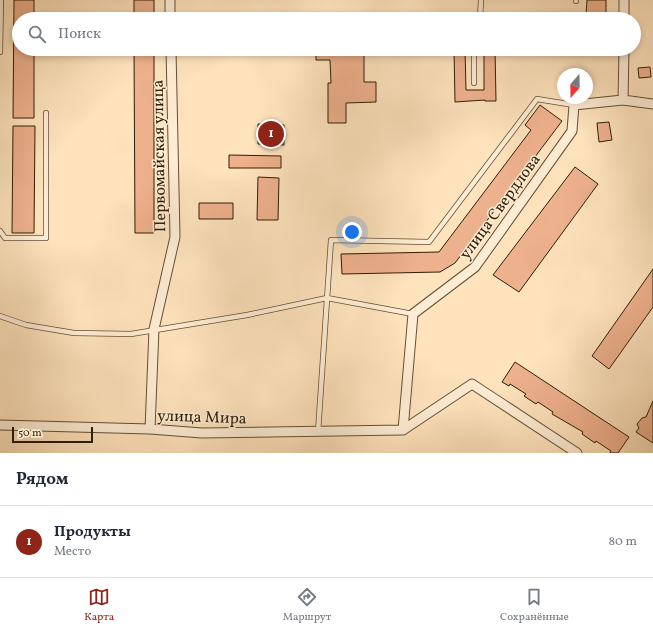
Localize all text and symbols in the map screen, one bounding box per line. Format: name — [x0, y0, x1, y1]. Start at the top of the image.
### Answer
search box — [12, 12, 641, 56]
icon: search — [26, 23, 48, 45]
text: Поиск — [58, 24, 101, 45]
north arrow — [557, 68, 593, 104]
street label: Первомайская улица — [148, 79, 172, 233]
pin: 1 — [258, 119, 284, 149]
street label: улица Свердлова — [455, 150, 546, 264]
your location — [342, 222, 362, 242]
street label: улица Мира — [157, 405, 247, 431]
scale bar — [12, 425, 93, 444]
text: 50 m — [18, 426, 42, 441]
text: Рядом — [16, 468, 69, 491]
text: Продукты — [54, 522, 131, 543]
text: 1 — [26, 533, 32, 551]
text: 80 m — [608, 533, 637, 551]
text: Место — [54, 543, 91, 561]
tab: Карта — [84, 586, 114, 625]
tab: Маршрут — [283, 586, 331, 625]
tab: Сохранённые — [500, 586, 569, 625]

